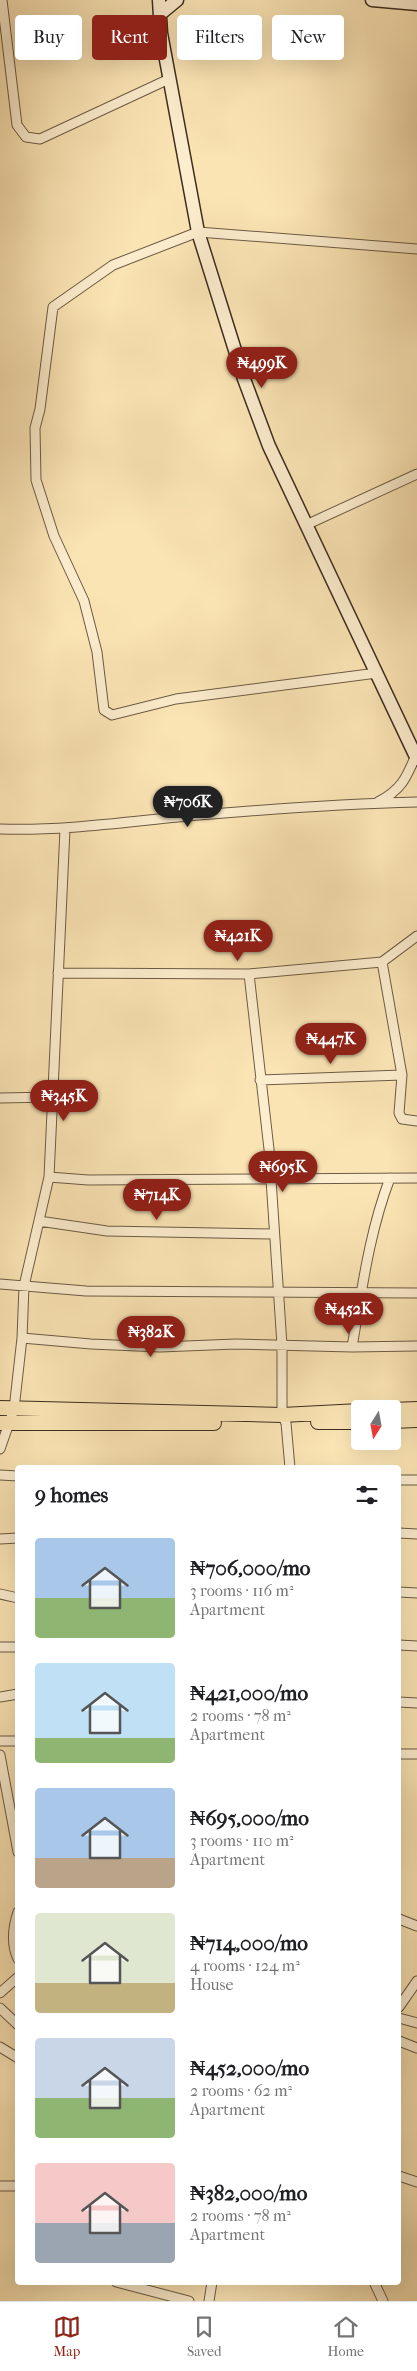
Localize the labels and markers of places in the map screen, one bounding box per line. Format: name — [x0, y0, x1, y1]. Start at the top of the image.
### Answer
pin: ₦499K — [227, 346, 297, 389]
pin: ₦706K — [153, 786, 223, 828]
pin: ₦421K — [203, 920, 273, 962]
pin: ₦447K — [296, 1022, 366, 1065]
pin: ₦345K — [29, 1080, 99, 1122]
pin: ₦695K — [248, 1150, 318, 1193]
pin: ₦714K — [122, 1178, 192, 1221]
pin: ₦452K — [314, 1292, 384, 1335]
pin: ₦382K — [116, 1316, 186, 1358]

